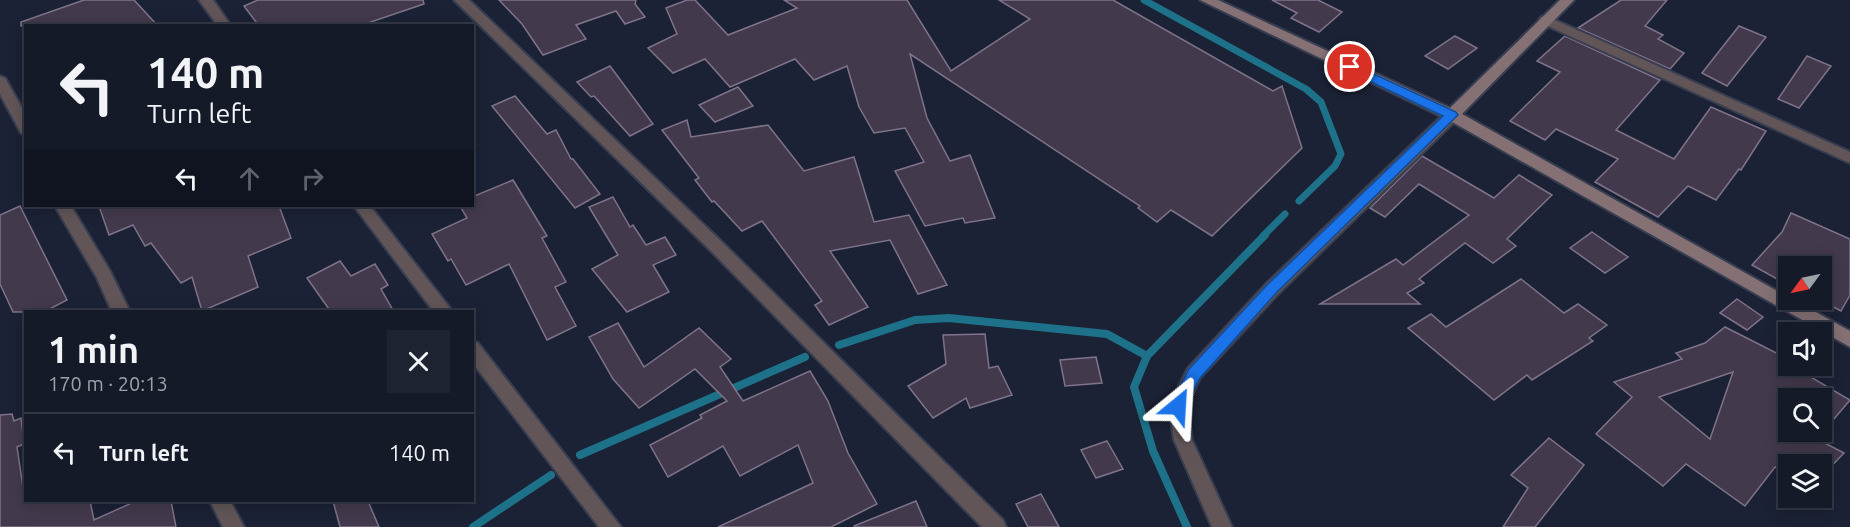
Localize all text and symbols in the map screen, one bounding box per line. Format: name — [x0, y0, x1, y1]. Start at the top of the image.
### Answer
pin — [1324, 41, 1375, 92]
icon: left — [48, 48, 126, 126]
text: 140 m — [147, 49, 264, 96]
icon: arrive — [1333, 50, 1366, 83]
text: Turn left — [147, 98, 251, 128]
icon: left — [170, 162, 203, 195]
icon: ahead — [233, 162, 266, 195]
icon: right — [296, 162, 329, 195]
north arrow — [1778, 256, 1832, 310]
map controls — [1778, 256, 1832, 508]
button: sound — [1778, 322, 1832, 376]
text: 1 min — [48, 329, 139, 370]
button: close — [387, 330, 450, 393]
text: 170 m · 20:13 — [48, 372, 168, 395]
position arrow — [1146, 374, 1210, 438]
button: search — [1778, 388, 1832, 442]
icon: left — [48, 436, 81, 469]
text: Turn left — [99, 440, 189, 465]
text: 140 m — [389, 440, 450, 465]
button: layers — [1778, 454, 1832, 508]

